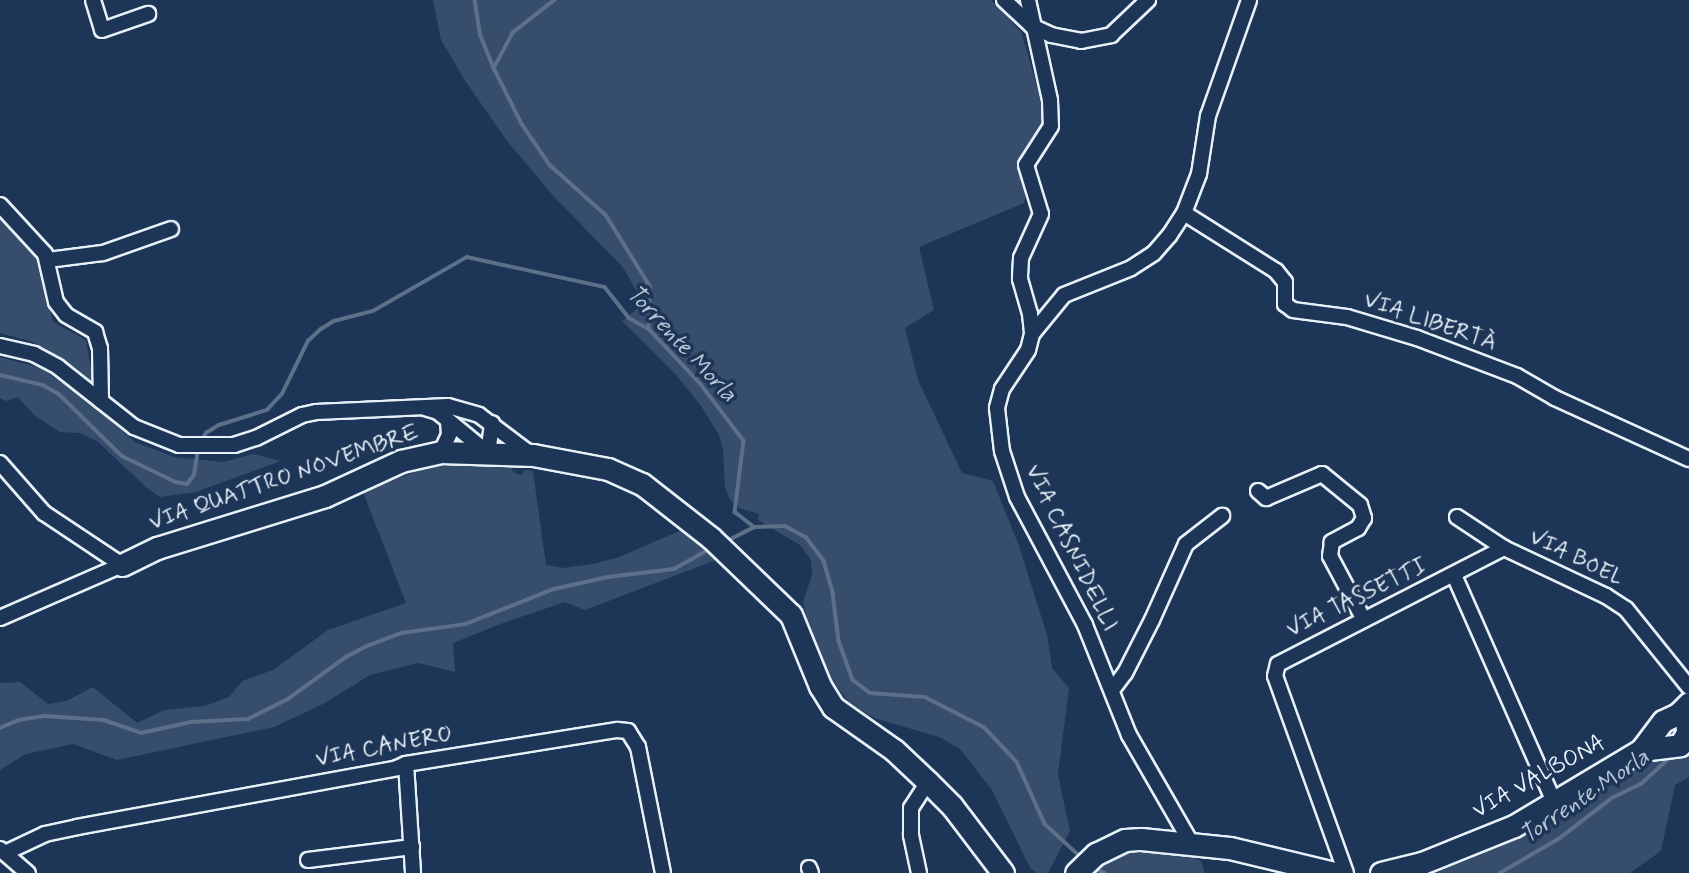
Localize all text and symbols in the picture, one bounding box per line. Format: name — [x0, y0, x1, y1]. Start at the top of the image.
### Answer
water label: Torrente Morla — [619, 279, 743, 409]
street label: VIA LIBERTÀ — [1356, 285, 1504, 359]
street label: VIA QUATTRO NOVEMBRE — [149, 420, 419, 536]
street label: VIA CASNIDELLI — [1018, 459, 1124, 637]
street label: VIA BOEL — [1522, 522, 1630, 594]
street label: VIA TASSETTI — [1284, 553, 1430, 643]
street label: VIA CANERO — [313, 720, 455, 774]
street label: VIA VALBONA — [1468, 729, 1610, 825]
water label: Torrente Morla — [1515, 743, 1655, 851]

